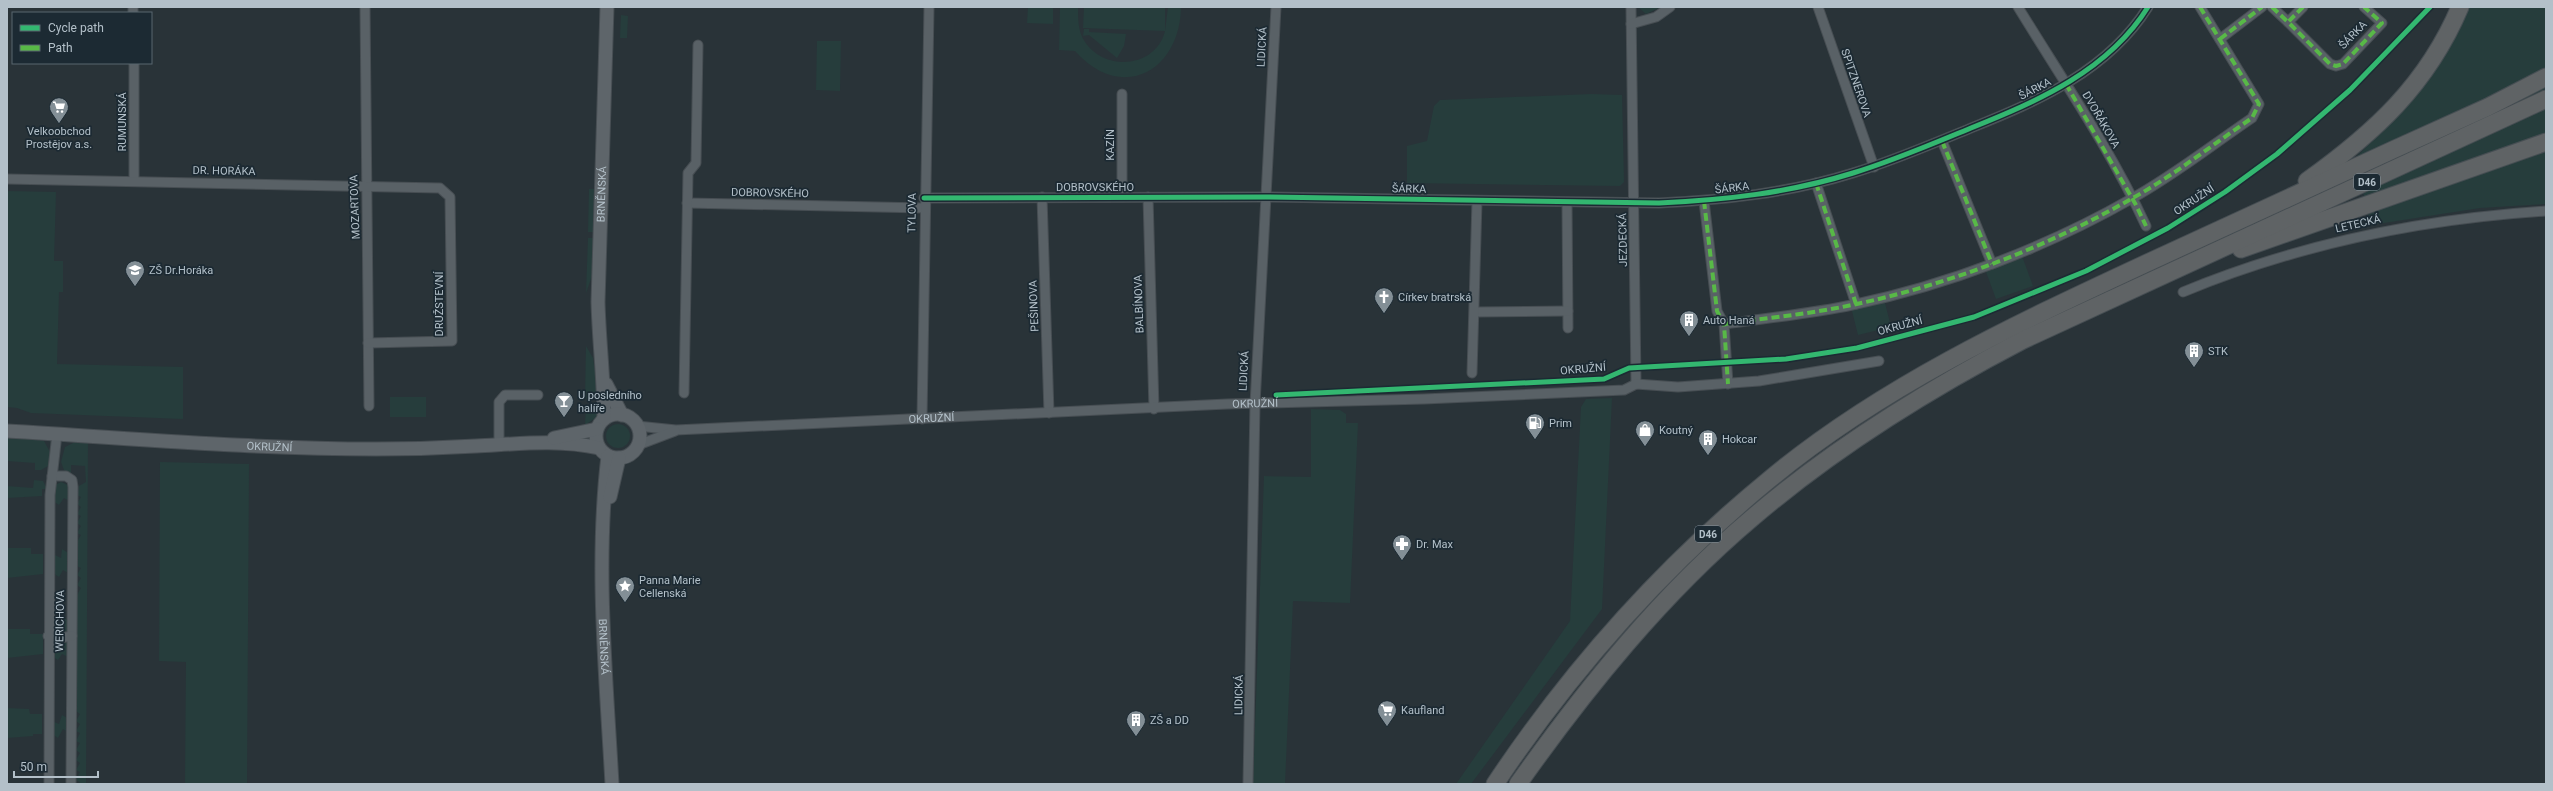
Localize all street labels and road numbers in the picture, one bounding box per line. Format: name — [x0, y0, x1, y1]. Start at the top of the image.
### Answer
street label: ŠÁRKA — [2336, 17, 2370, 52]
street label: LIDICKÁ — [1254, 26, 1270, 68]
street label: SPITZNEROVA — [1838, 47, 1874, 120]
street label: ŠÁRKA — [2017, 75, 2054, 103]
street label: DVOŘÁKOVA — [2079, 89, 2123, 151]
street label: RUMUNSKÁ — [116, 92, 129, 152]
street label: KAZÍN — [1104, 129, 1117, 161]
street label: DR. HORÁKA — [192, 164, 256, 178]
street label: BRNĚNSKÁ — [594, 165, 609, 223]
street label: MOZARTOVA — [347, 174, 363, 240]
road number: D46 — [2354, 174, 2380, 190]
street label: ŠÁRKA — [1714, 179, 1751, 197]
street label: DOBROVSKÉHO — [1056, 181, 1134, 194]
street label: ŠÁRKA — [1392, 182, 1427, 196]
street label: OKRUŽNÍ — [2171, 182, 2218, 218]
street label: DOBROVSKÉHO — [731, 186, 809, 200]
street label: TYLOVA — [905, 192, 919, 233]
street label: JEZDECKÁ — [1616, 212, 1630, 267]
street label: LETECKÁ — [2334, 212, 2383, 236]
street label: DRUŽSTEVNÍ — [433, 271, 446, 336]
street label: BALBÍNOVA — [1131, 274, 1147, 334]
street label: PEŠINOVA — [1027, 279, 1041, 332]
street label: OKRUŽNÍ — [1876, 314, 1925, 338]
street label: LIDICKÁ — [1236, 350, 1252, 392]
street label: OKRUŽNÍ — [1560, 360, 1607, 377]
street label: OKRUŽNÍ — [1232, 396, 1279, 410]
street label: OKRUŽNÍ — [908, 410, 956, 426]
street label: OKRUŽNÍ — [246, 439, 294, 454]
road number: D46 — [1695, 526, 1721, 542]
street label: WERICHOVA — [53, 589, 67, 652]
street label: BRNĚNSKÁ — [596, 618, 612, 676]
street label: LIDICKÁ — [1232, 674, 1246, 715]

